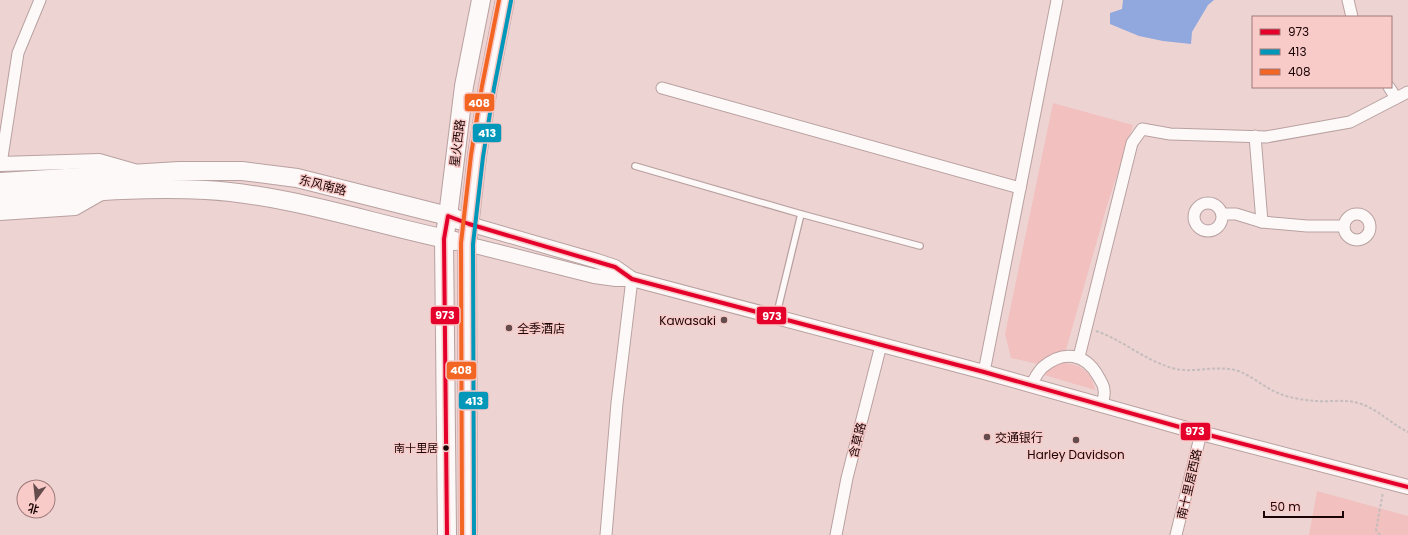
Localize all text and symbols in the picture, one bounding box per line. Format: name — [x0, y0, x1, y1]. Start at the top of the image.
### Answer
legend — [1252, 16, 1392, 88]
text: 973 — [1288, 23, 1309, 40]
text: 413 — [1288, 43, 1306, 60]
text: 408 — [1288, 63, 1311, 80]
line badge: 408 — [464, 93, 495, 112]
text: 408 — [468, 95, 490, 111]
street label: 星火西路 — [446, 118, 468, 168]
line badge: 413 — [472, 123, 502, 143]
text: 413 — [478, 125, 496, 141]
street label: 东风南路 — [298, 171, 348, 199]
line badge: 973 — [430, 306, 460, 325]
line badge: 973 — [756, 306, 787, 325]
text: 973 — [435, 307, 455, 323]
text: 973 — [762, 308, 782, 324]
place label: Kawasaki — [659, 312, 716, 329]
marker: Kawasaki — [719, 315, 729, 325]
place label: 全季酒店 — [517, 320, 565, 337]
marker: 全季酒店 — [504, 323, 514, 333]
line badge: 408 — [446, 361, 477, 380]
text: 408 — [450, 362, 472, 378]
line badge: 413 — [458, 391, 489, 410]
text: 413 — [465, 393, 483, 409]
street label: 含草路 — [844, 420, 870, 460]
line badge: 973 — [1180, 422, 1211, 441]
text: 973 — [1185, 423, 1205, 439]
place label: 交通银行 — [995, 429, 1043, 446]
marker: 交通银行 — [982, 432, 992, 442]
marker: Harley Davidson — [1071, 435, 1081, 445]
place label: 南十里居 — [394, 440, 438, 456]
marker: 南十里居 — [441, 443, 451, 453]
place label: Harley Davidson — [1027, 446, 1125, 463]
street label: 南十里居西路 — [1173, 447, 1205, 521]
north arrow — [16, 479, 56, 519]
scale bar — [1264, 493, 1343, 519]
text: 50 m — [1270, 498, 1301, 515]
text: 北 — [26, 500, 41, 518]

